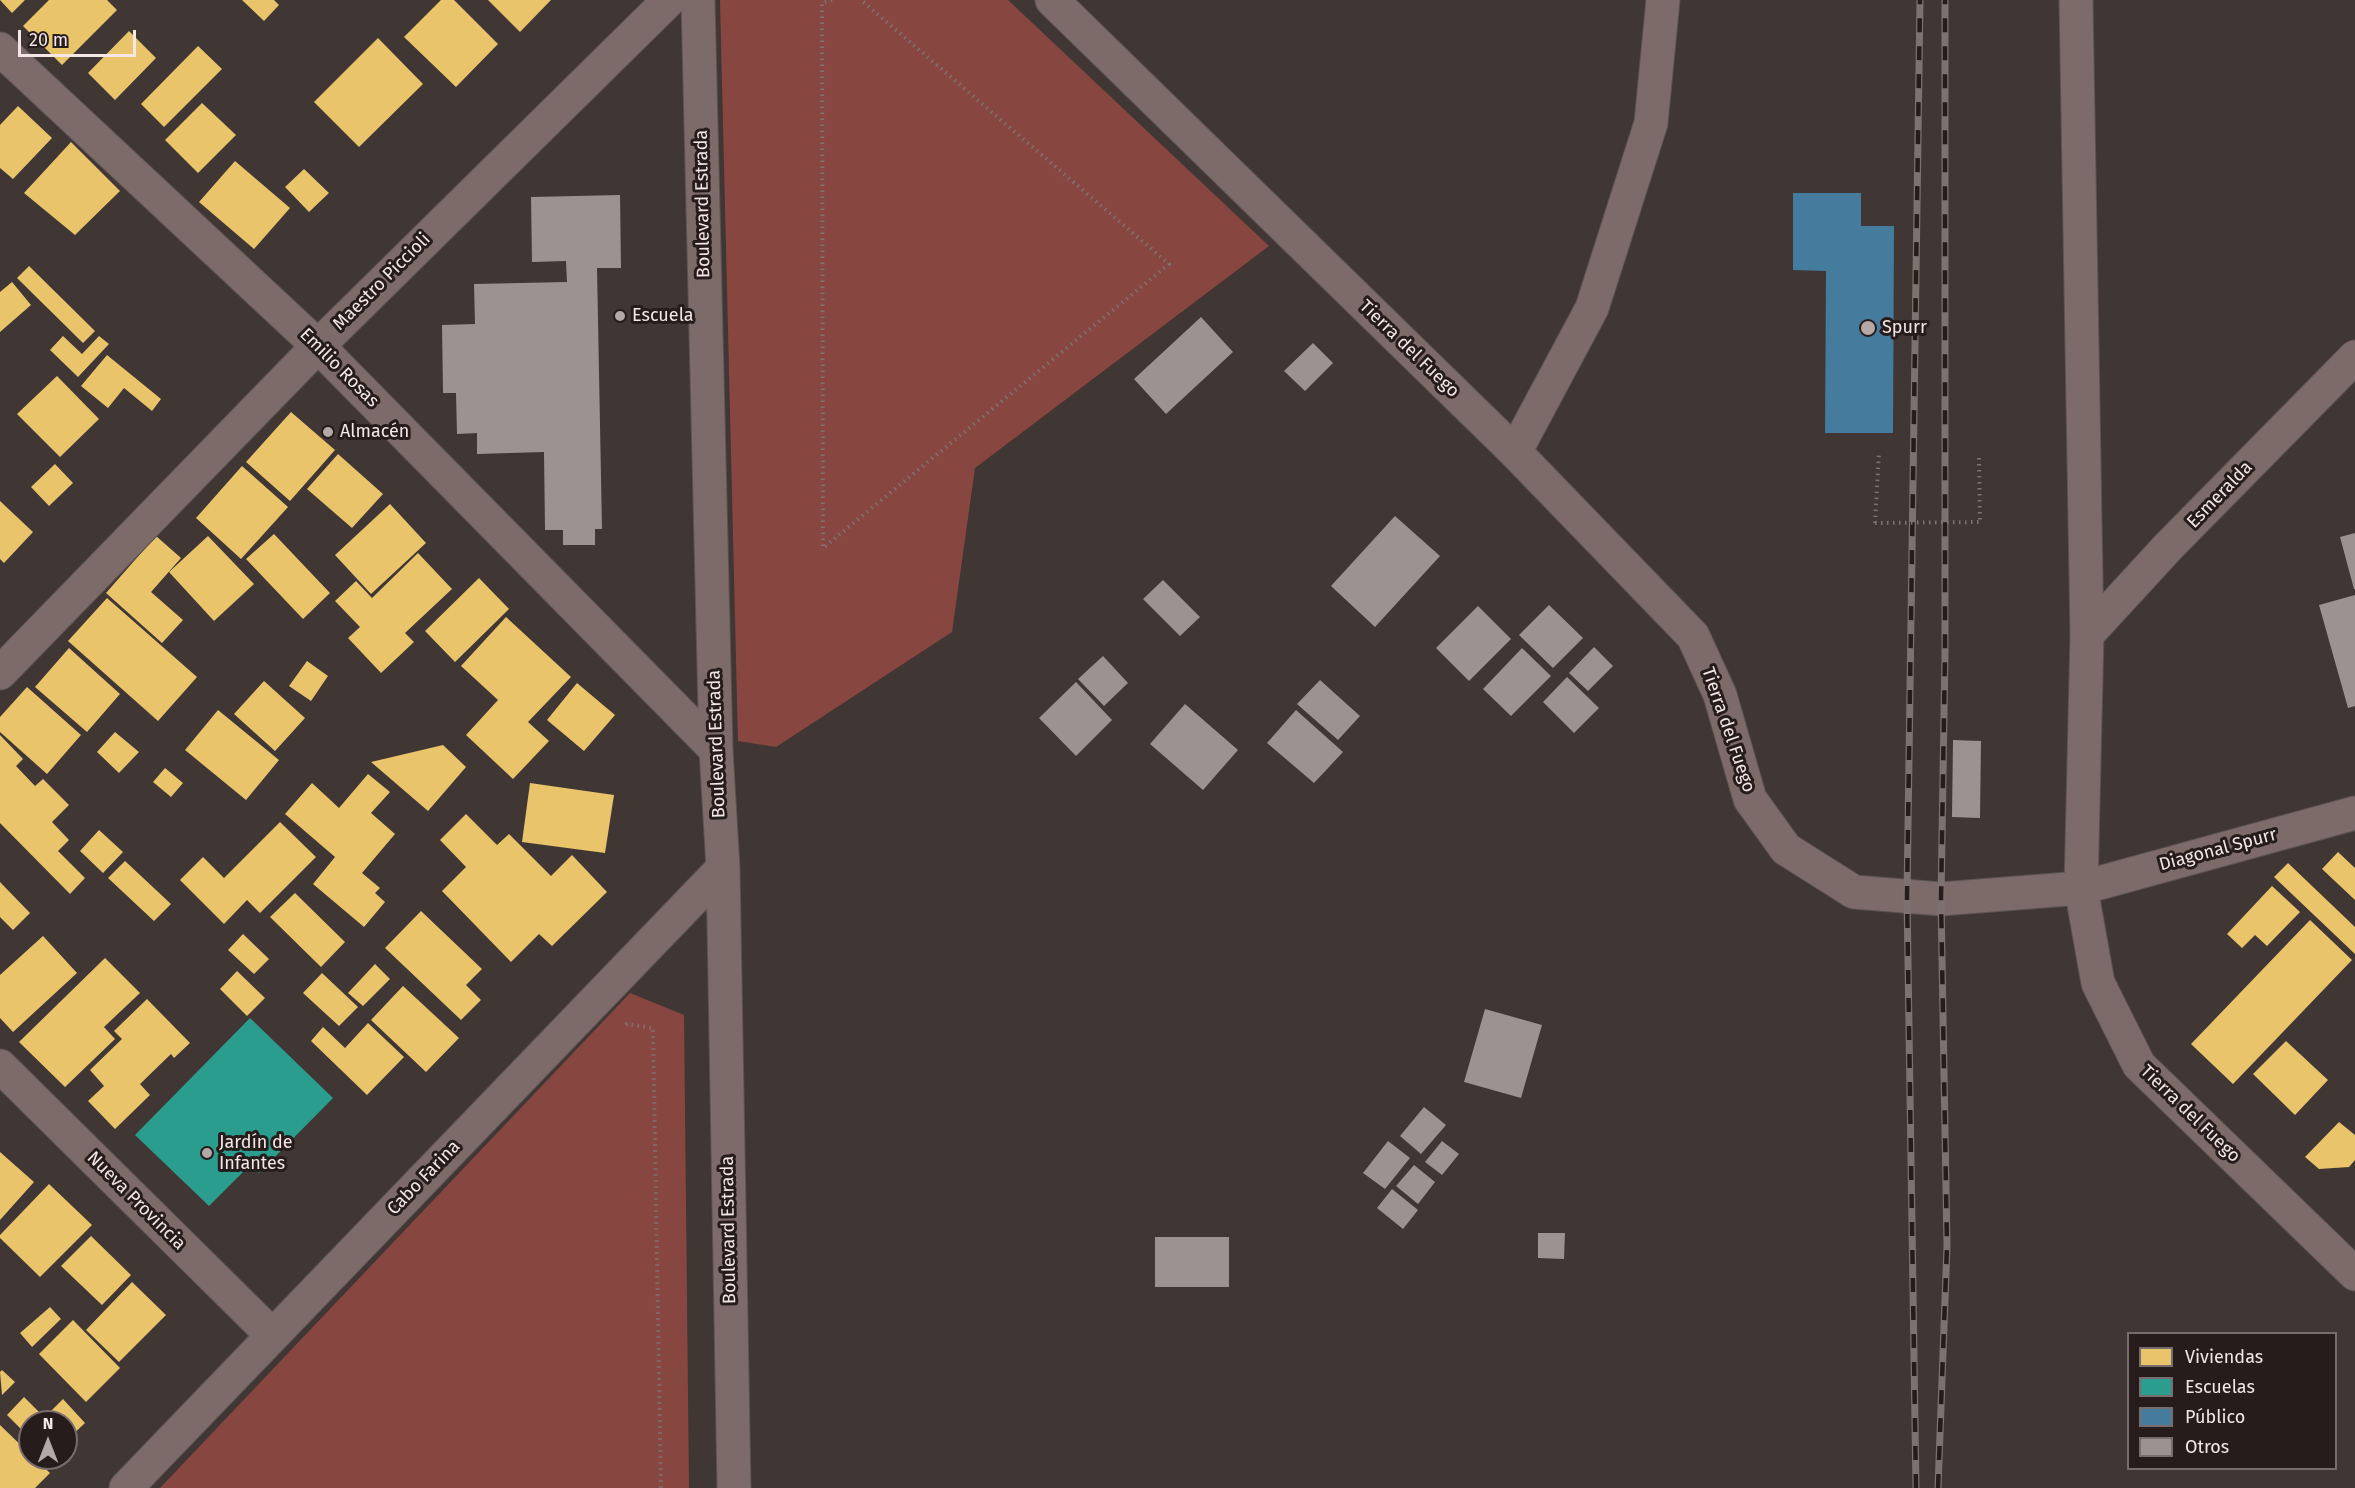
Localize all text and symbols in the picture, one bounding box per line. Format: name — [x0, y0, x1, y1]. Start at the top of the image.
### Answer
scale bar — [21, 18, 140, 56]
text: 20 m — [29, 29, 68, 51]
street label: Boulevard Estrada — [691, 130, 715, 278]
street label: Maestro Piccioli — [329, 229, 435, 335]
street label: Tierra del Fuego — [1354, 296, 1464, 402]
place label: Escuela — [632, 305, 694, 327]
marker: Escuela — [613, 309, 627, 323]
place label: Spurr — [1882, 317, 1927, 339]
marker: Spurr — [1859, 319, 1877, 337]
street label: Emilio Rosas — [295, 324, 383, 412]
place label: Almacén — [340, 421, 409, 443]
marker: Almacén — [321, 425, 335, 439]
street label: Esmeralda — [2183, 457, 2257, 533]
street label: Tierra del Fuego — [1697, 665, 1759, 795]
street label: Boulevard Estrada — [704, 670, 730, 818]
street label: Diagonal Spurr — [2157, 824, 2279, 876]
street label: Tierra del Fuego — [2135, 1061, 2245, 1167]
place label: Jardín de Infantes — [219, 1132, 293, 1174]
street label: Cabo Farina — [383, 1136, 465, 1220]
marker: Jardín de Infantes — [200, 1146, 214, 1160]
street label: Nueva Provincia — [82, 1147, 190, 1255]
street label: Boulevard Estrada — [717, 1156, 741, 1304]
legend — [2127, 1332, 2337, 1470]
text: Viviendas — [2185, 1346, 2263, 1368]
text: Escuelas — [2185, 1376, 2255, 1398]
text: Público — [2185, 1406, 2245, 1428]
north arrow — [18, 1410, 78, 1470]
text: N — [43, 1414, 53, 1433]
text: Otros — [2185, 1436, 2229, 1458]

